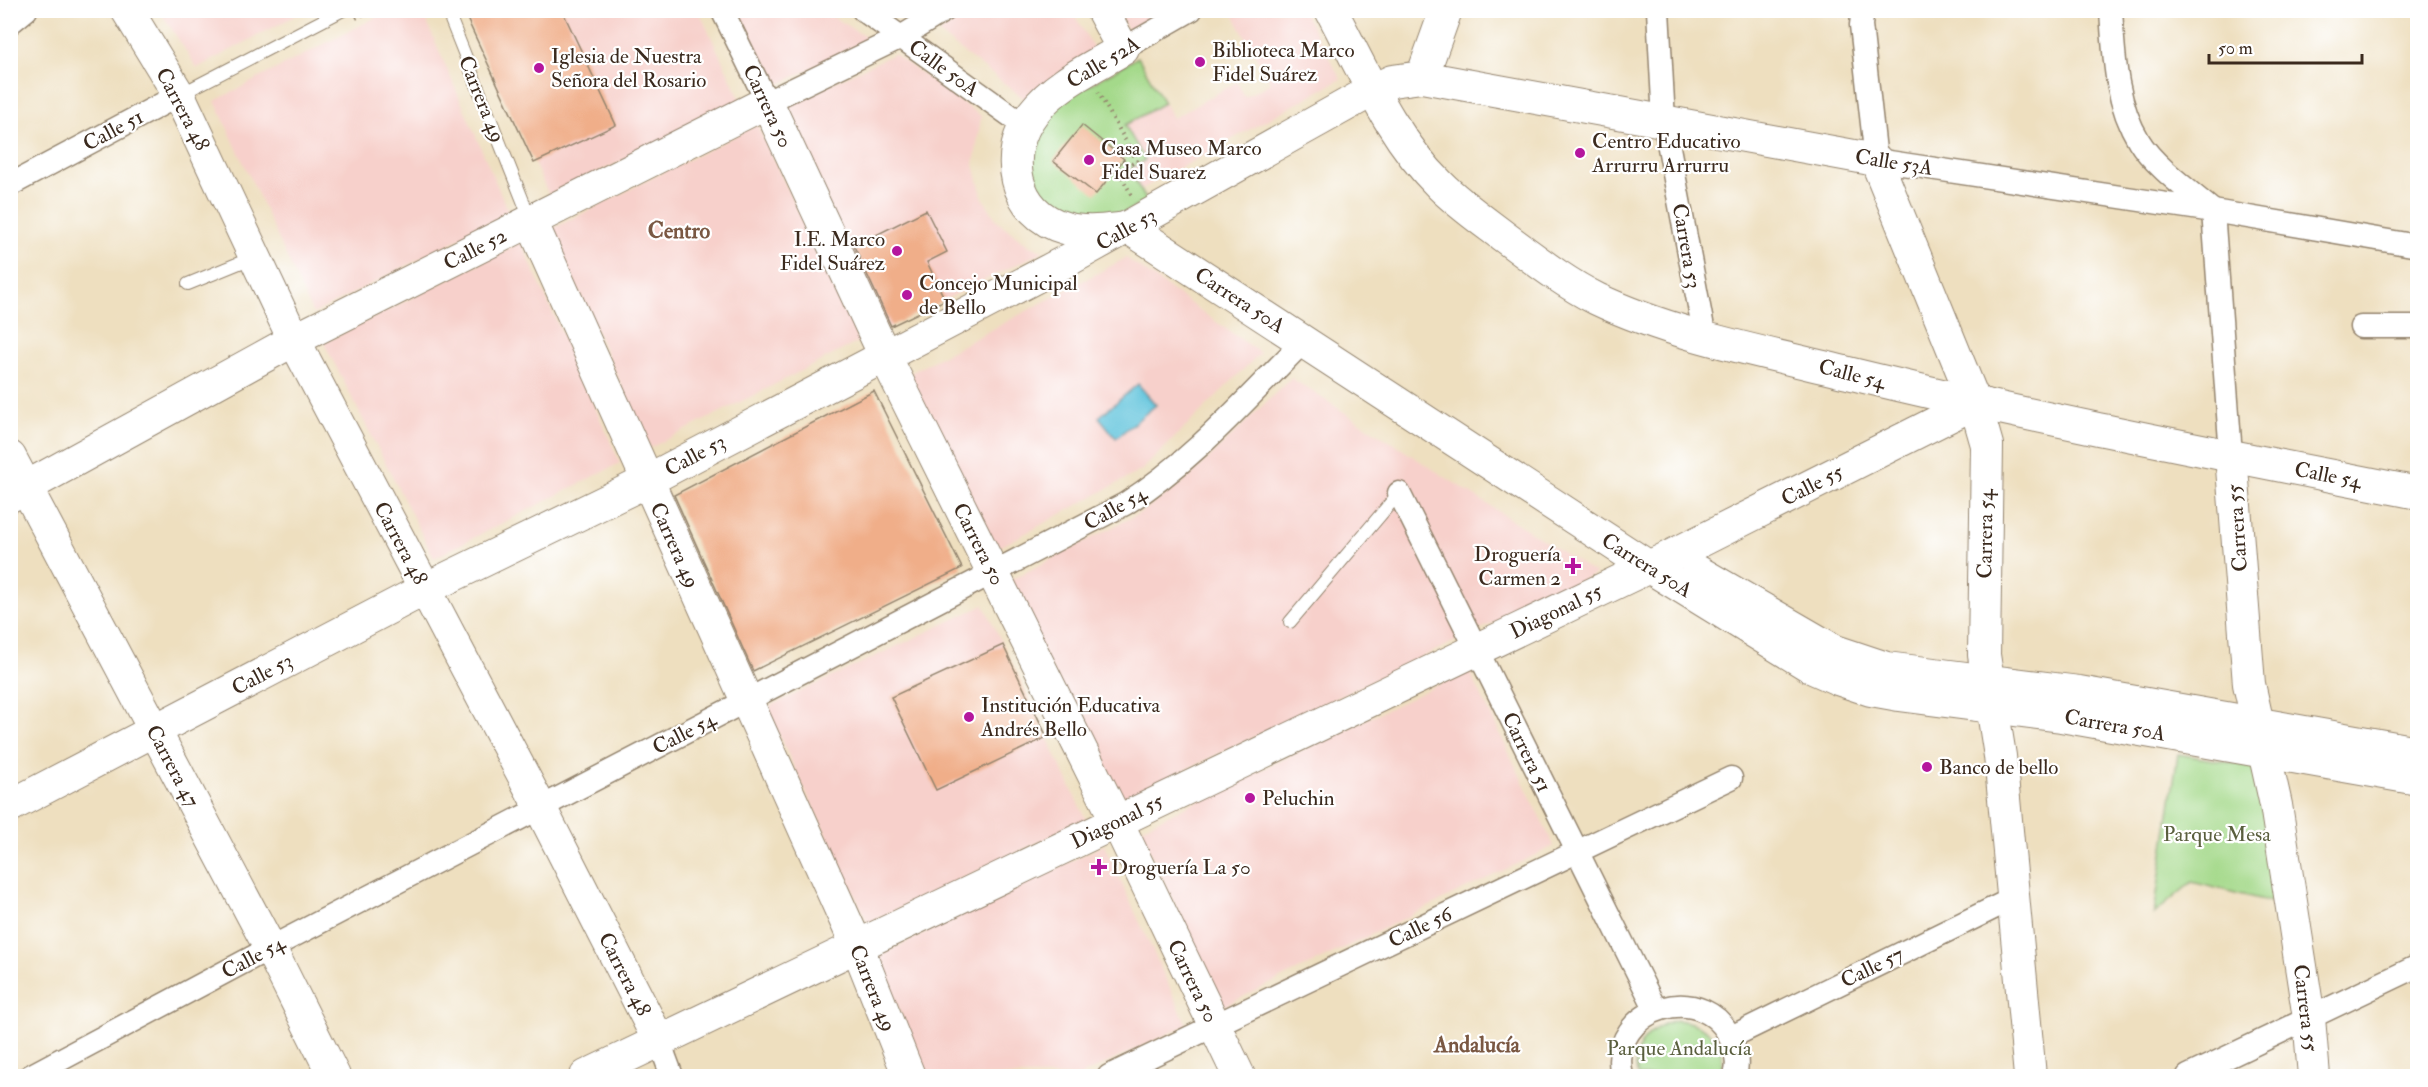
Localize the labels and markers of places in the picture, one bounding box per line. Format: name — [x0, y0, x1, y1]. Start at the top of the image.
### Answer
place label: Biblioteca Marco Fidel Suárez — [1212, 37, 1355, 88]
place label: Iglesia de Nuestra Señora del Rosario — [551, 43, 706, 94]
marker: Biblioteca Marco Fidel Suárez — [1193, 55, 1207, 69]
marker: Iglesia de Nuestra Señora del Rosario — [532, 61, 546, 75]
place label: Centro Educativo Arrurru Arrurru — [1591, 128, 1741, 179]
place label: Casa Museo Marco Fidel Suarez — [1101, 135, 1262, 186]
marker: Centro Educativo Arrurru Arrurru — [1573, 146, 1587, 160]
marker: Casa Museo Marco Fidel Suarez — [1082, 153, 1096, 167]
place label: I.E. Marco Fidel Suárez — [780, 226, 885, 277]
marker: I.E. Marco Fidel Suárez — [890, 244, 904, 258]
place label: Concejo Municipal de Bello — [919, 270, 1078, 321]
marker: Concejo Municipal de Bello — [900, 288, 914, 302]
place label: Droguería Carmen 2 — [1474, 541, 1561, 592]
marker: Droguería Carmen 2 — [1566, 559, 1580, 573]
place label: Institución Educativa Andrés Bello — [980, 692, 1160, 743]
marker: Institución Educativa Andrés Bello — [962, 710, 976, 724]
place label: Banco de bello — [1939, 754, 2058, 781]
marker: Banco de bello — [1920, 760, 1934, 774]
place label: Peluchin — [1262, 785, 1335, 812]
marker: Peluchin — [1243, 791, 1257, 805]
place label: Droguería La 50 — [1111, 854, 1251, 881]
marker: Droguería La 50 — [1092, 860, 1106, 874]

